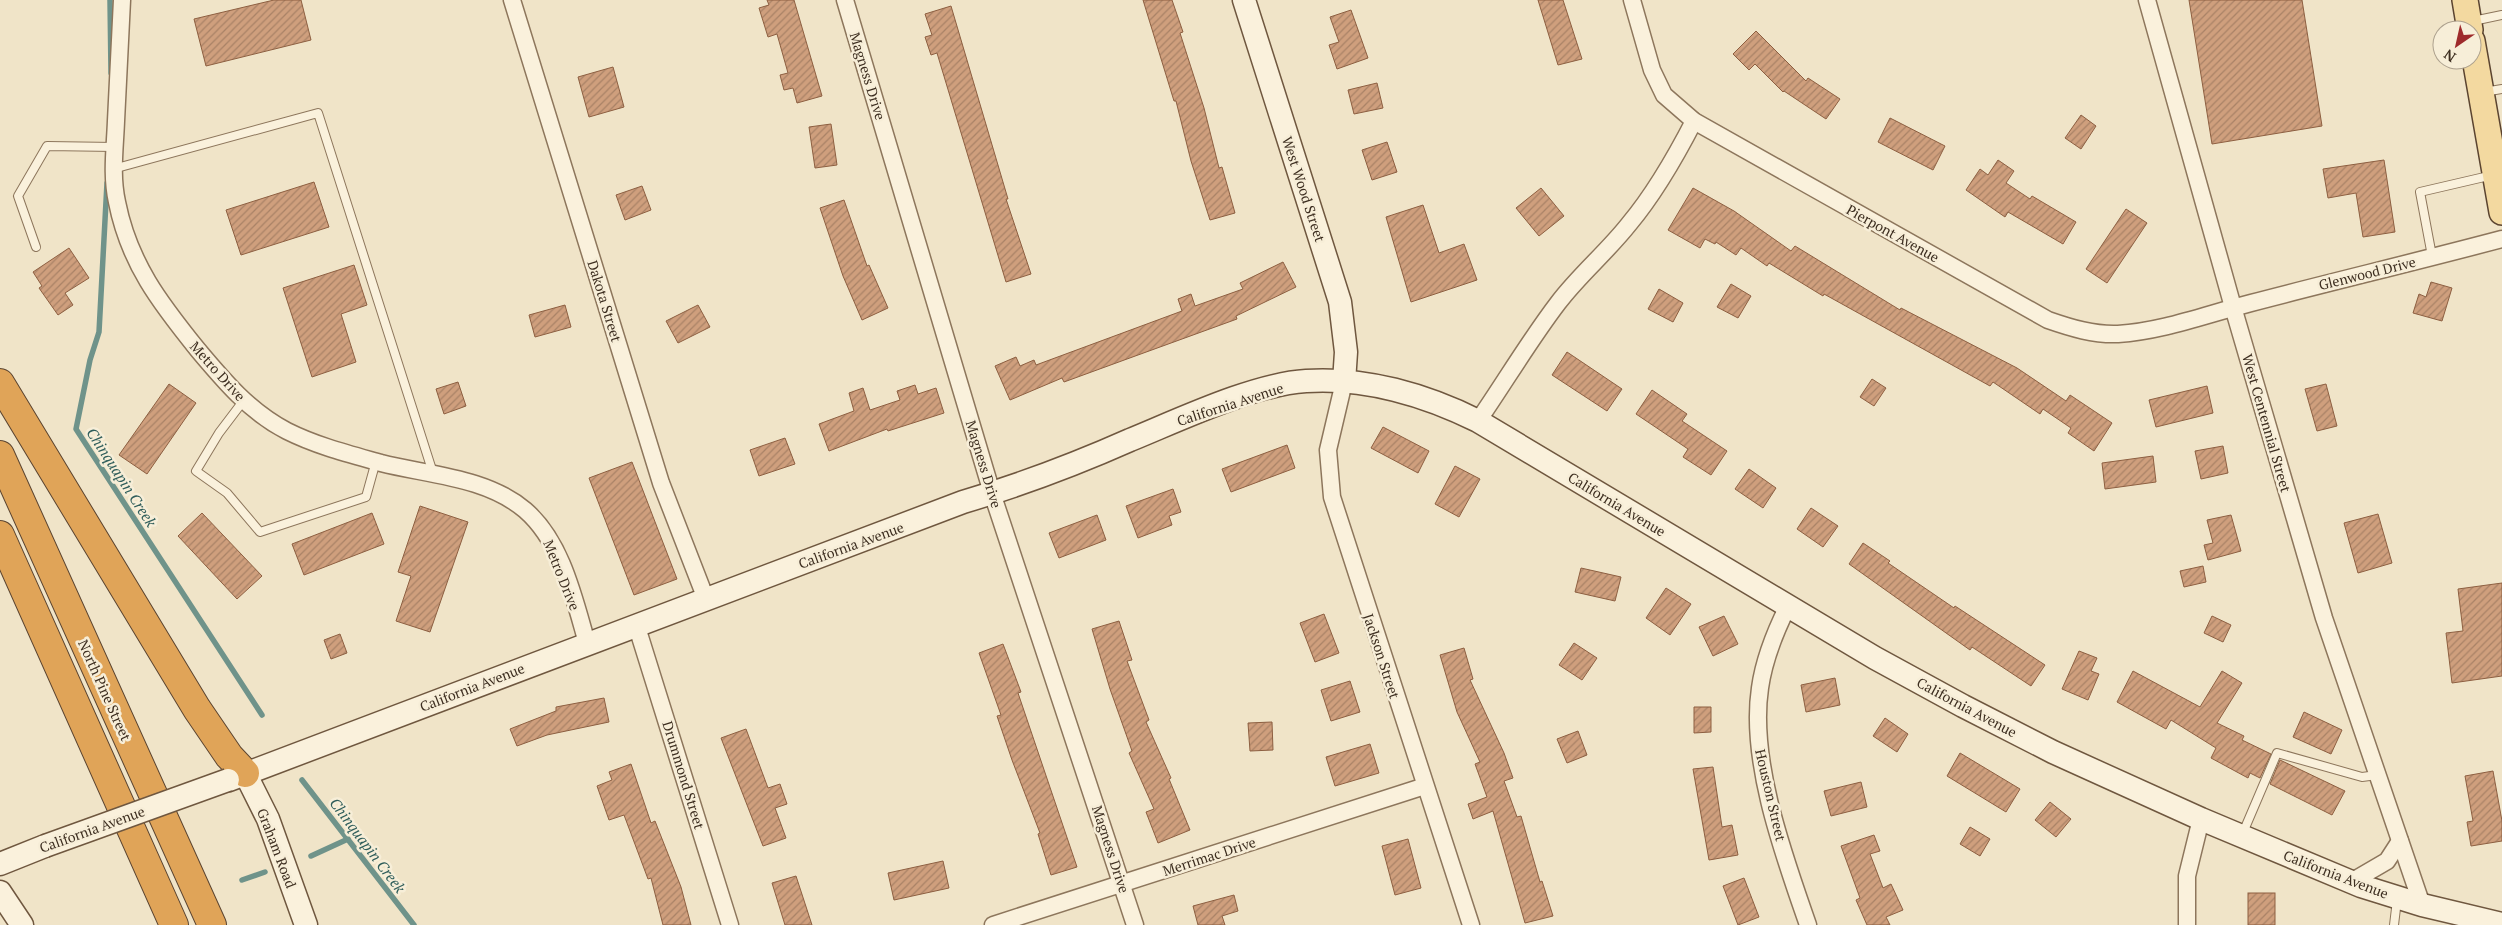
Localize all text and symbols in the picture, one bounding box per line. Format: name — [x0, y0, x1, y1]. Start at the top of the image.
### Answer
north arrow — [2432, 20, 2482, 70]
street label: Magness Drive — [846, 30, 890, 122]
text: N — [2439, 45, 2459, 67]
street label: West Wood Street — [1278, 134, 1330, 245]
street label: Pierpont Avenue — [1843, 200, 1943, 266]
street label: Glenwood Drive — [2317, 252, 2417, 294]
street label: Dakota Street — [584, 258, 627, 345]
street label: Metro Drive — [186, 337, 250, 405]
street label: West Centennial Street — [2238, 352, 2296, 495]
street label: California Avenue — [1174, 378, 1286, 430]
street label: Magness Drive — [962, 418, 1006, 510]
water label: Chinquapin Creek — [82, 424, 162, 531]
street label: California Avenue — [1565, 467, 1669, 541]
street label: California Avenue — [796, 517, 906, 573]
street label: Metro Drive — [539, 537, 585, 613]
street label: Jackson Street — [1359, 611, 1405, 702]
street label: North Pine Street — [74, 636, 136, 744]
street label: California Avenue — [417, 658, 527, 716]
street label: California Avenue — [1914, 673, 2020, 741]
street label: Drummond Street — [659, 719, 710, 832]
street label: Houston Street — [1751, 747, 1791, 844]
water label: Chinquapin Creek — [326, 793, 411, 897]
street label: California Avenue — [37, 801, 147, 857]
street label: Magness Drive — [1088, 803, 1134, 895]
street label: Graham Road — [253, 805, 301, 891]
street label: Merrimac Drive — [1160, 832, 1258, 880]
street label: California Avenue — [2281, 845, 2391, 903]

